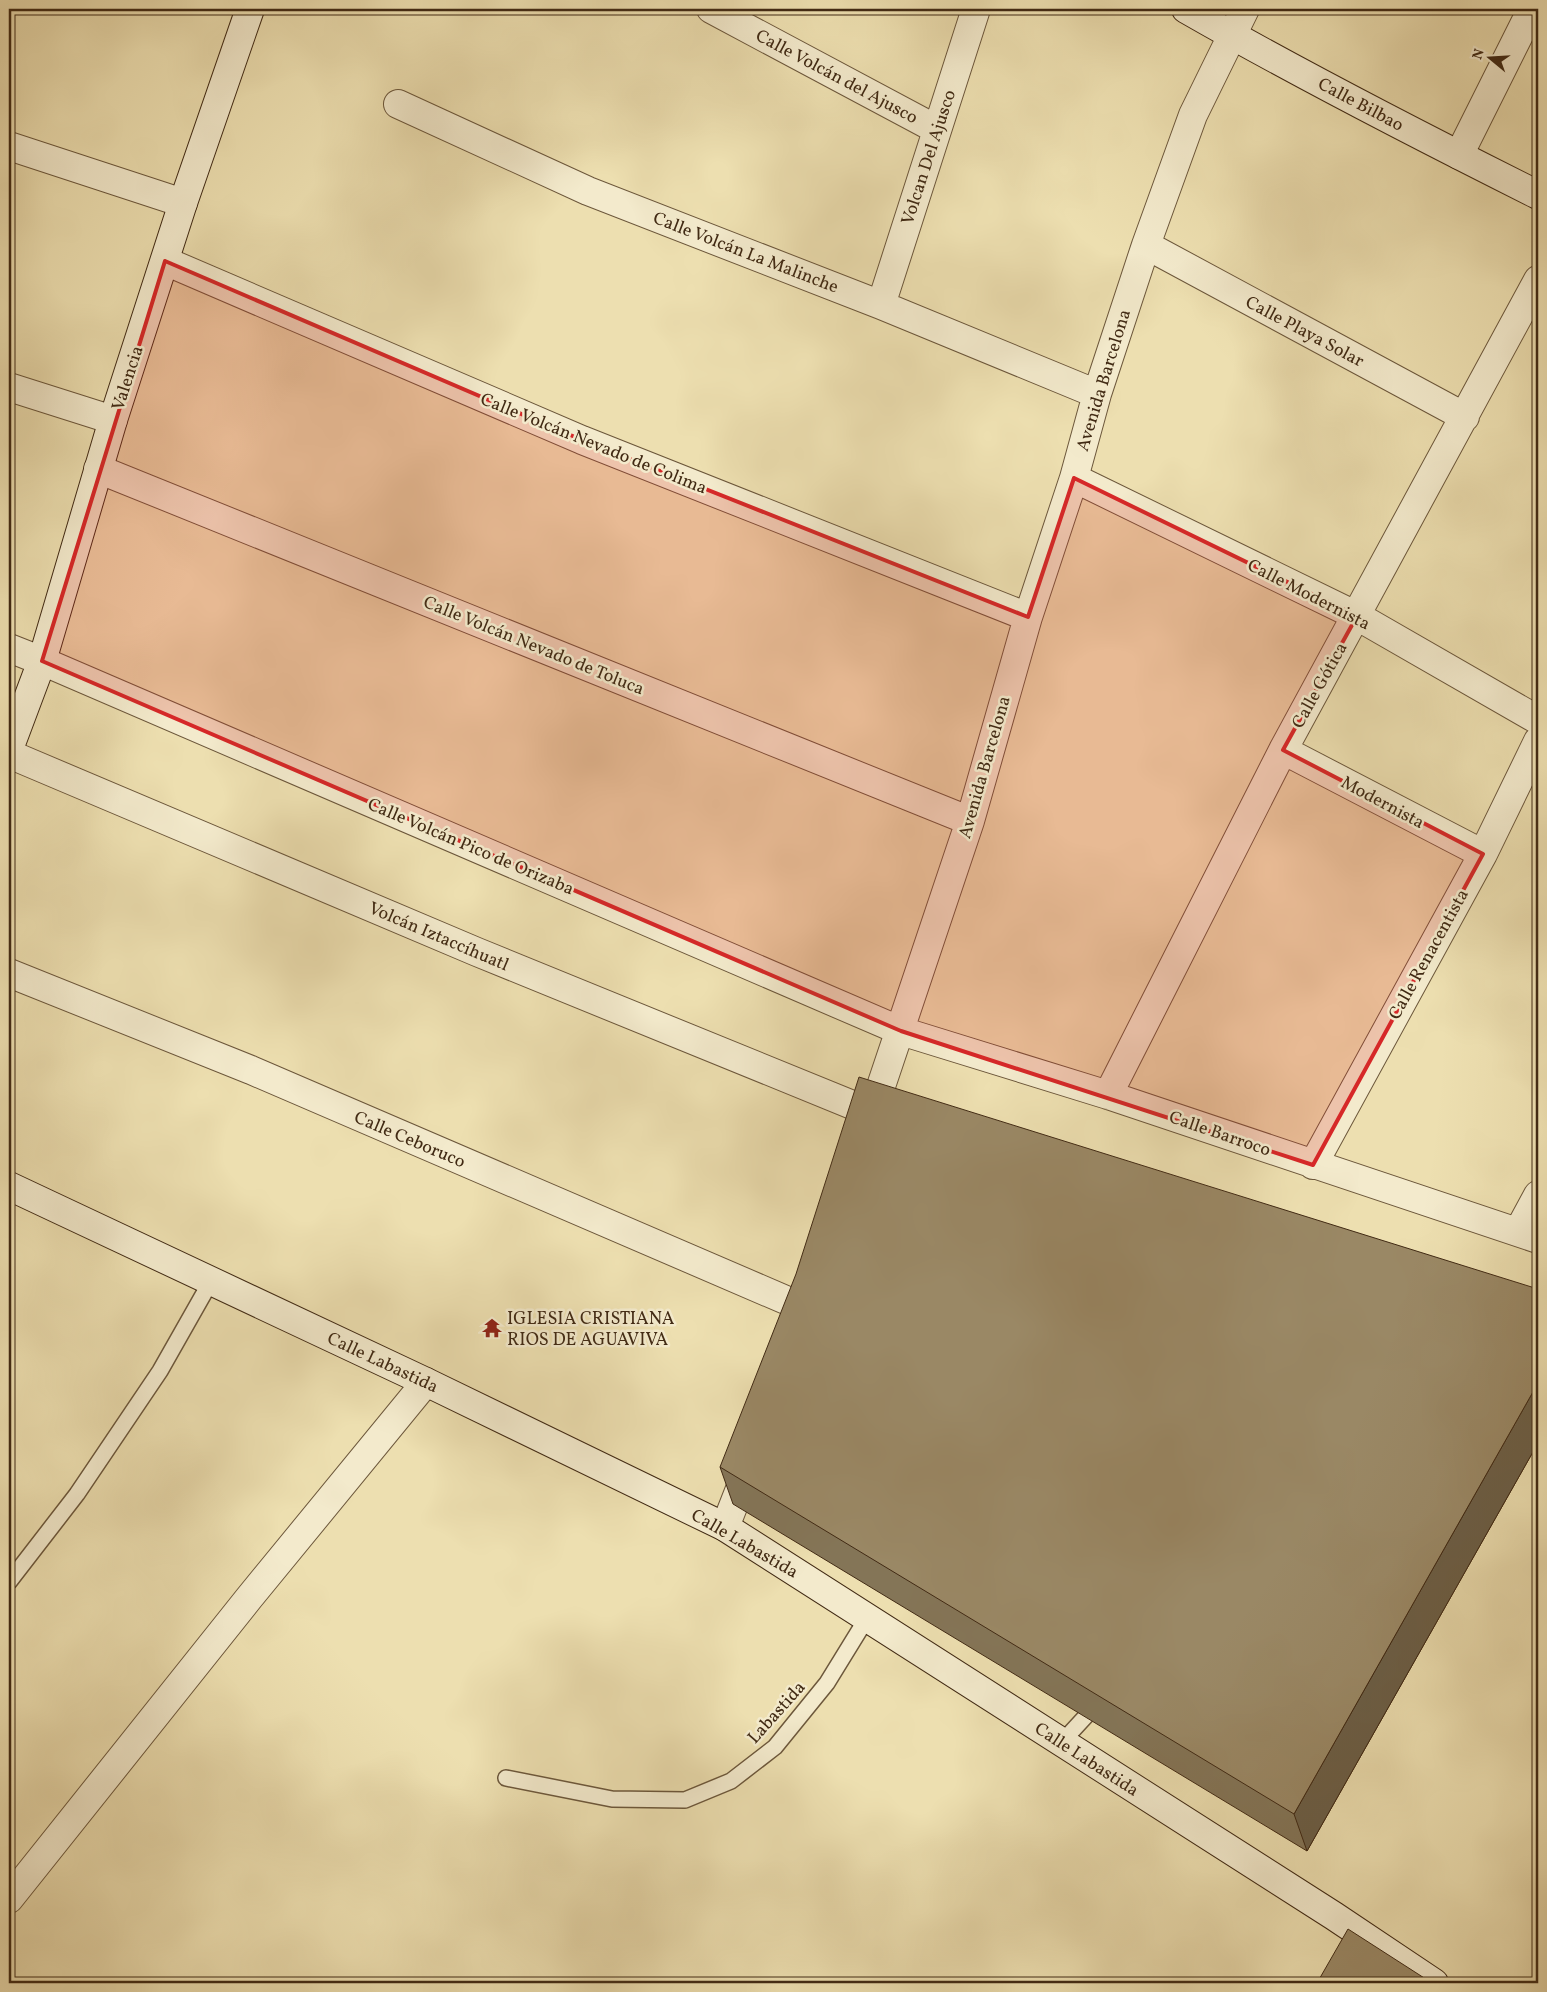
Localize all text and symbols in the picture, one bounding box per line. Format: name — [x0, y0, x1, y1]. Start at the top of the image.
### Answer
street label: Calle Volcán del Ajusco — [751, 24, 922, 131]
north arrow — [1464, 32, 1514, 82]
text: N — [1468, 47, 1490, 62]
street label: Calle Bilbao — [1313, 72, 1408, 138]
street label: Volcan Del Ajusco — [896, 87, 963, 228]
street label: Calle Volcán La Malinche — [649, 206, 842, 300]
street label: Calle Playa Solar — [1240, 290, 1369, 374]
street label: Avenida Barcelona — [1071, 306, 1138, 455]
street label: Valencia — [106, 343, 151, 414]
street label: Calle Volcán Nevado de Colima — [476, 387, 711, 501]
street label: Calle Modernista — [1243, 554, 1374, 637]
street label: Calle Volcán Nevado de Toluca — [419, 591, 648, 702]
street label: Calle Gótica — [1286, 638, 1354, 733]
street label: Avenida Barcelona — [953, 693, 1018, 842]
street label: Modernista — [1336, 771, 1429, 836]
street label: Calle Volcán Pico de Orizaba — [363, 792, 578, 902]
street label: Calle Renacentista — [1383, 885, 1476, 1025]
street label: Volcán Iztaccíhuatl — [364, 897, 512, 978]
street label: Calle Barroco — [1165, 1105, 1274, 1164]
street label: Calle Ceboruco — [350, 1106, 469, 1175]
place label: IGLESIA CRISTIANA RIOS DE AGUAVIVA — [507, 1307, 675, 1353]
temple icon: IGLESIA CRISTIANA RIOS DE AGUAVIVA — [481, 1317, 503, 1339]
street label: Calle Labastida — [323, 1327, 442, 1400]
street label: Calle Labastida — [686, 1503, 802, 1585]
street label: Labastida — [742, 1676, 812, 1750]
street label: Calle Labastida — [1029, 1717, 1143, 1803]

